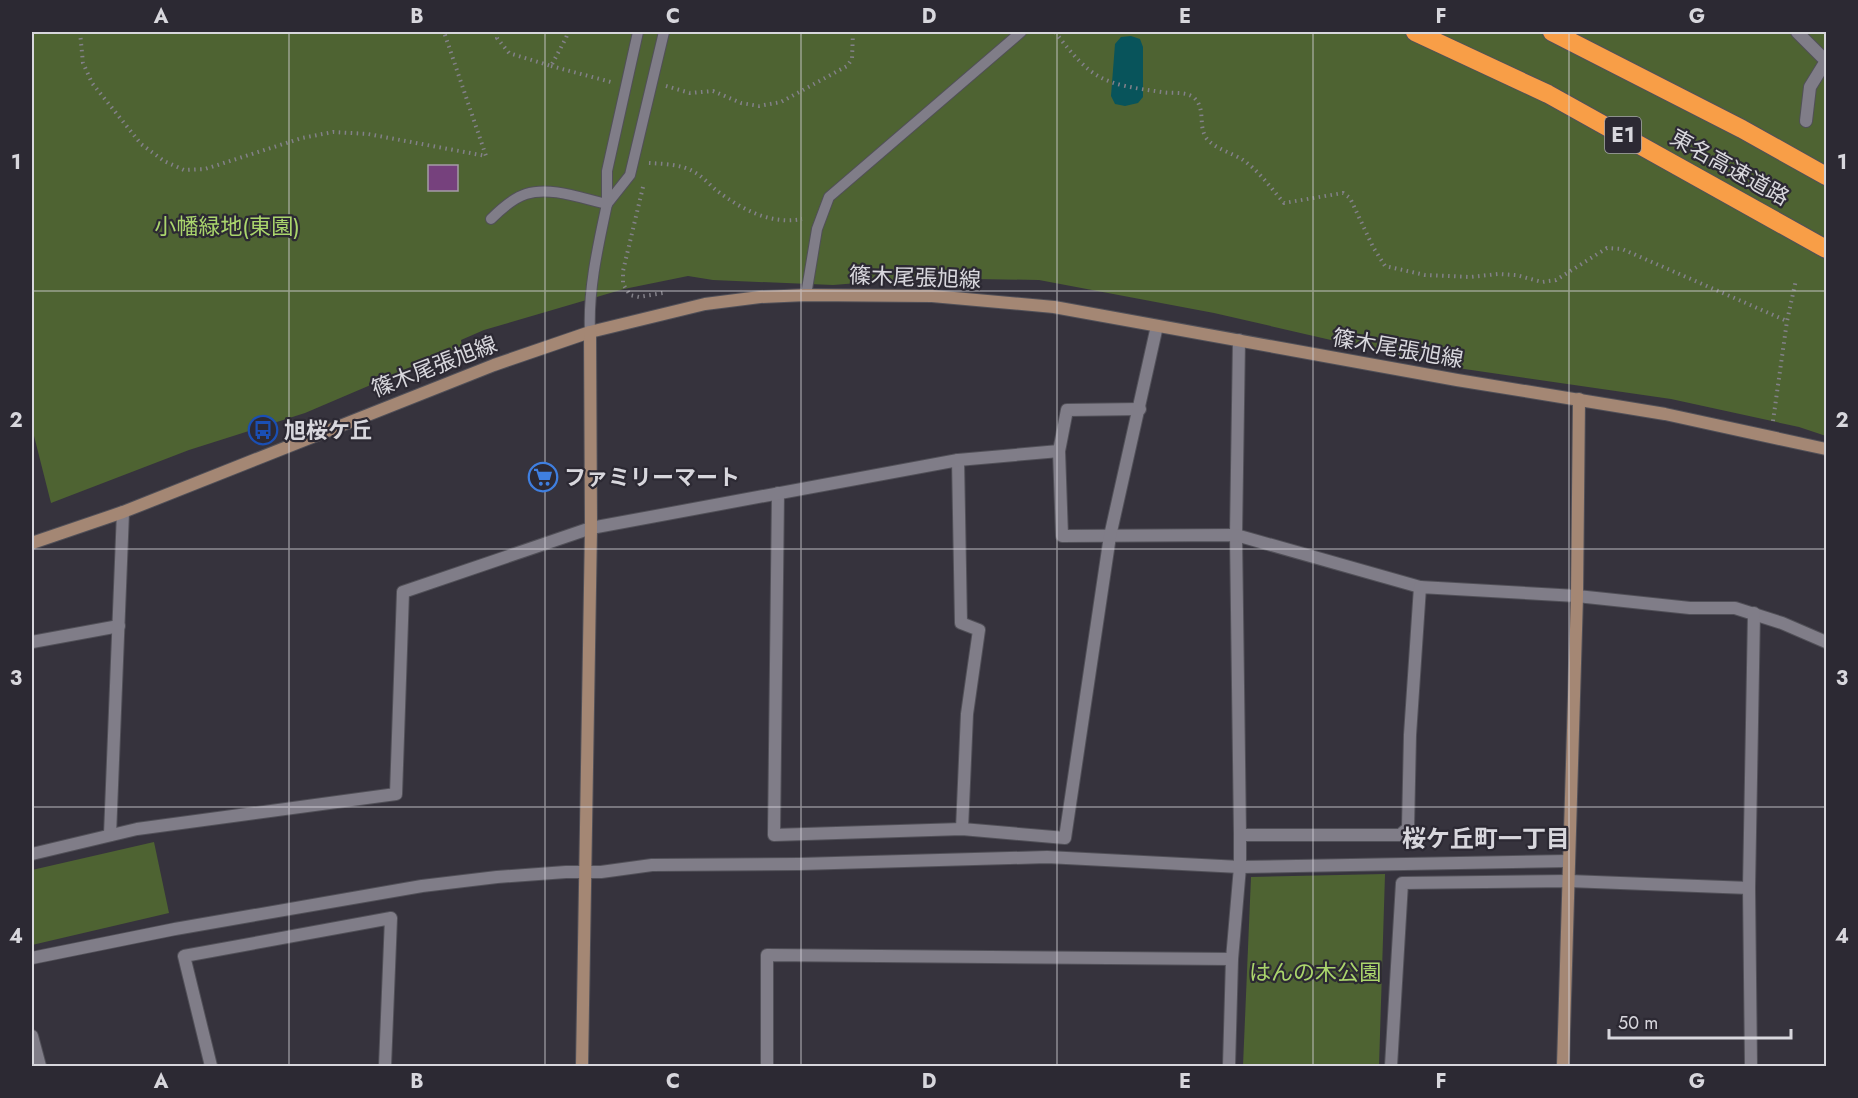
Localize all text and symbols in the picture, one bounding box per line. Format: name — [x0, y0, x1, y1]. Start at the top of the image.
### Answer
text: A — [153, 2, 169, 31]
text: B — [410, 2, 424, 31]
text: C — [666, 2, 680, 31]
text: D — [922, 2, 936, 31]
text: E — [1179, 2, 1191, 31]
text: F — [1435, 2, 1447, 31]
text: G — [1689, 2, 1705, 31]
road number: E1 — [1605, 117, 1641, 153]
street label: 東名高速道路 — [1665, 121, 1795, 213]
text: 1 — [11, 148, 21, 177]
text: 1 — [1837, 148, 1847, 177]
park label: 小幡緑地(東園) — [154, 210, 300, 242]
street label: 篠木尾張旭線 — [848, 259, 982, 295]
street label: 篠木尾張旭線 — [1330, 321, 1466, 375]
street label: 篠木尾張旭線 — [367, 327, 501, 405]
text: 2 — [9, 406, 23, 435]
text: 2 — [1835, 406, 1849, 435]
bus stop icon: 旭桜ケ丘 — [247, 414, 279, 446]
place label: 旭桜ケ丘 — [284, 414, 372, 446]
supermarket icon: ファミリーマート — [527, 461, 559, 493]
place label: ファミリーマート — [564, 461, 740, 493]
text: 3 — [10, 664, 22, 693]
text: 3 — [1836, 664, 1848, 693]
district label: 桜ケ丘町一丁目 — [1402, 821, 1570, 856]
text: 4 — [9, 922, 23, 951]
text: 4 — [1835, 922, 1849, 951]
park label: はんの木公園 — [1249, 956, 1381, 988]
scale bar — [1609, 1002, 1790, 1040]
text: 50 m — [1618, 1010, 1658, 1036]
text: A — [153, 1067, 169, 1096]
text: B — [410, 1067, 424, 1096]
text: C — [666, 1067, 680, 1096]
text: D — [922, 1067, 936, 1096]
text: E — [1179, 1067, 1191, 1096]
text: F — [1435, 1067, 1447, 1096]
text: G — [1689, 1067, 1705, 1096]

